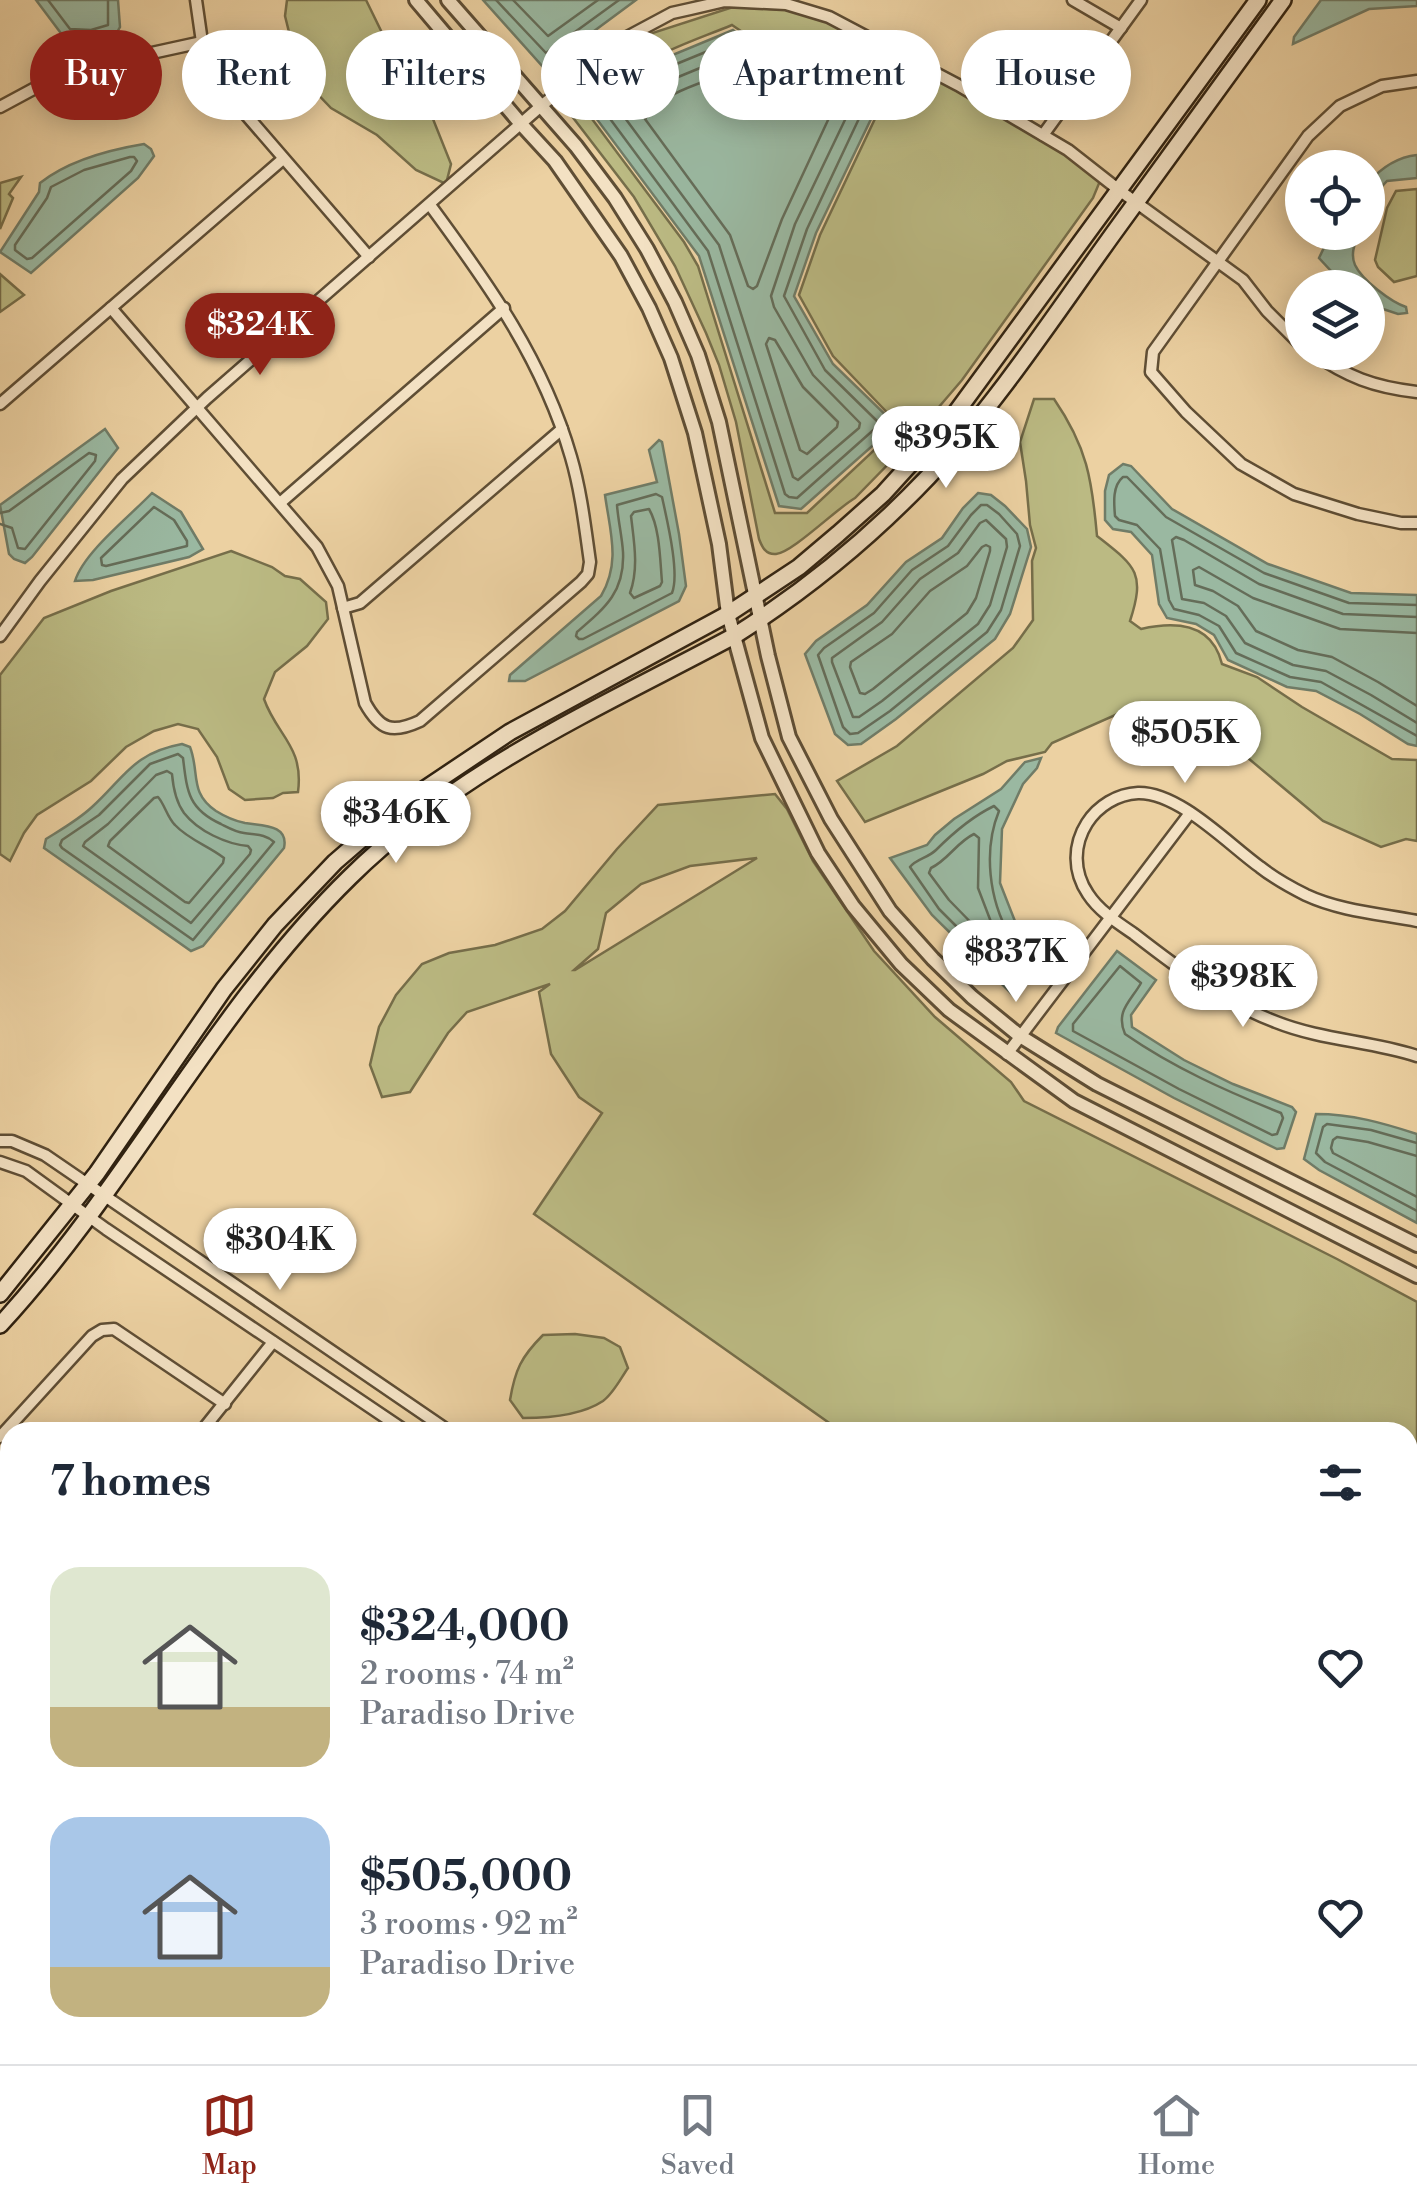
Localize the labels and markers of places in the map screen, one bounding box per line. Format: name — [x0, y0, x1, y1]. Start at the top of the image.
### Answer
pin: $324K — [190, 293, 330, 378]
pin: $395K — [876, 406, 1016, 491]
pin: $505K — [1115, 701, 1255, 786]
pin: $346K — [326, 781, 466, 866]
pin: $837K — [946, 920, 1086, 1005]
pin: $398K — [1173, 945, 1313, 1030]
pin: $304K — [210, 1208, 350, 1293]

